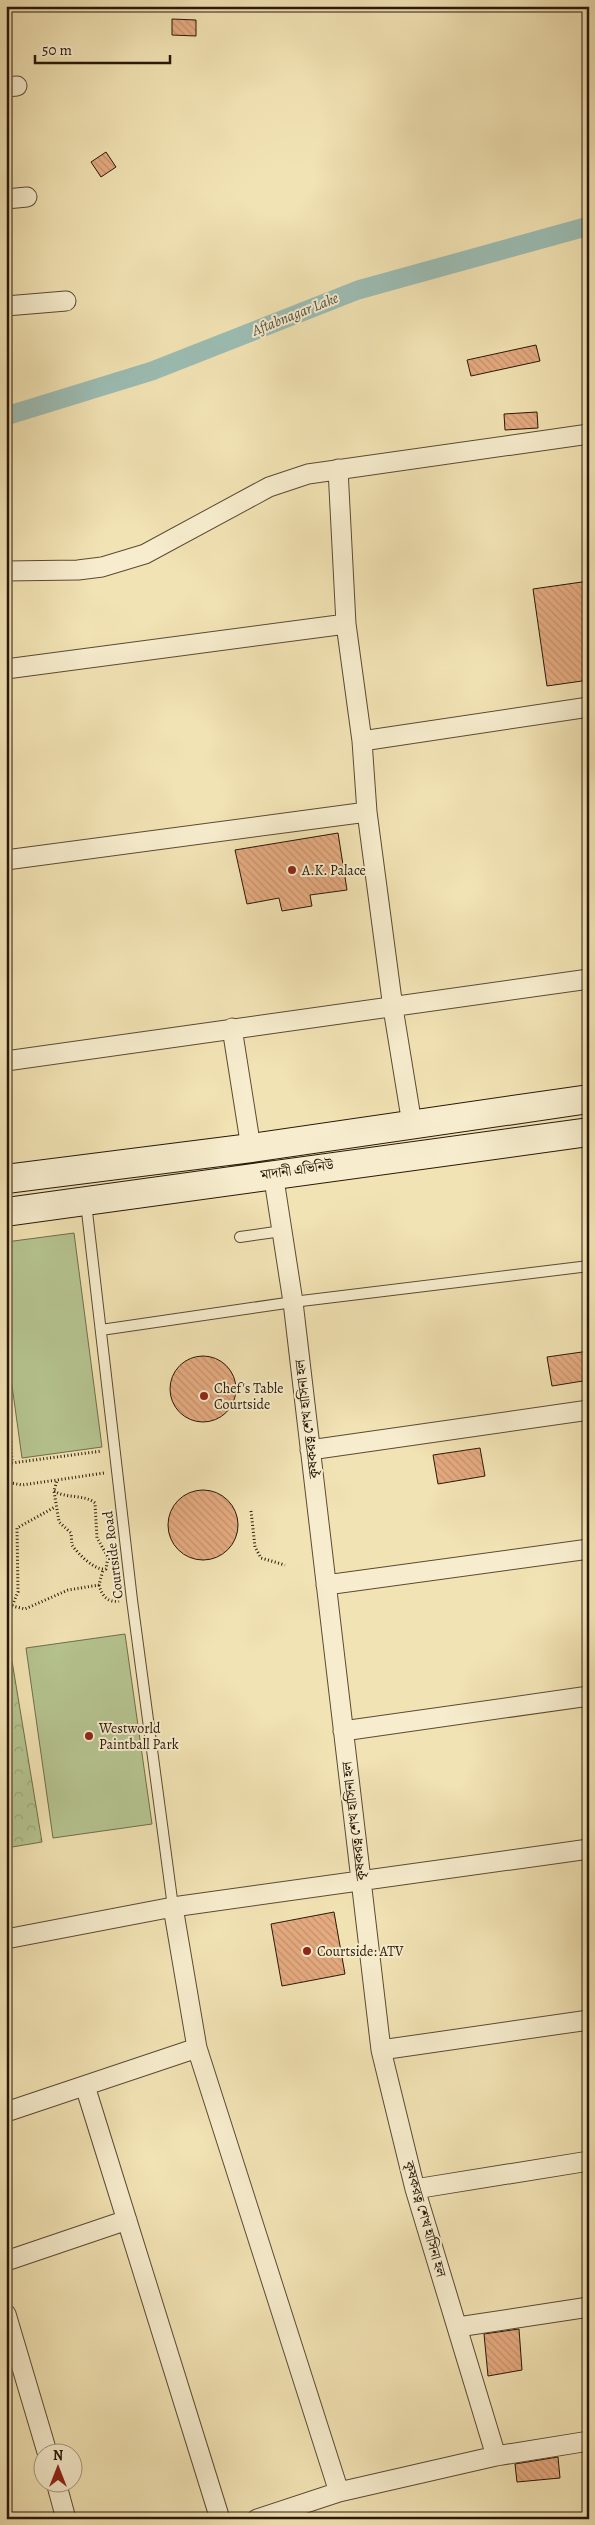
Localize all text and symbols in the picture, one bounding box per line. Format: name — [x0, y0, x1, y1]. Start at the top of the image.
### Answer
scale bar — [35, 32, 170, 64]
text: 50 m — [42, 40, 72, 60]
water label: Aftabnagar Lake — [248, 287, 342, 341]
place label: A.K. Palace — [301, 861, 366, 880]
marker: A.K. Palace — [286, 864, 298, 876]
street label: মাদানী এভিনিউ — [258, 1155, 336, 1185]
street label: কৃষকরত্ন শেখ হাসিনা হল — [290, 1357, 324, 1480]
place label: Chef's Table Courtside — [214, 1379, 284, 1414]
marker: Chef's Table Courtside — [198, 1390, 210, 1402]
street label: Courtside Road — [98, 1510, 128, 1600]
place label: Westworld Paintball Park — [98, 1719, 179, 1754]
marker: Westworld Paintball Park — [83, 1730, 95, 1742]
street label: কৃষকরত্ন শেখ হাসিনা হল — [337, 1759, 371, 1882]
place label: Courtside: ATV — [317, 1942, 404, 1961]
marker: Courtside: ATV — [301, 1945, 313, 1957]
street label: কৃষকরত্ন শেখ হাসিনা হল — [399, 2158, 451, 2280]
north arrow — [32, 2442, 82, 2492]
text: N — [53, 2446, 63, 2465]

